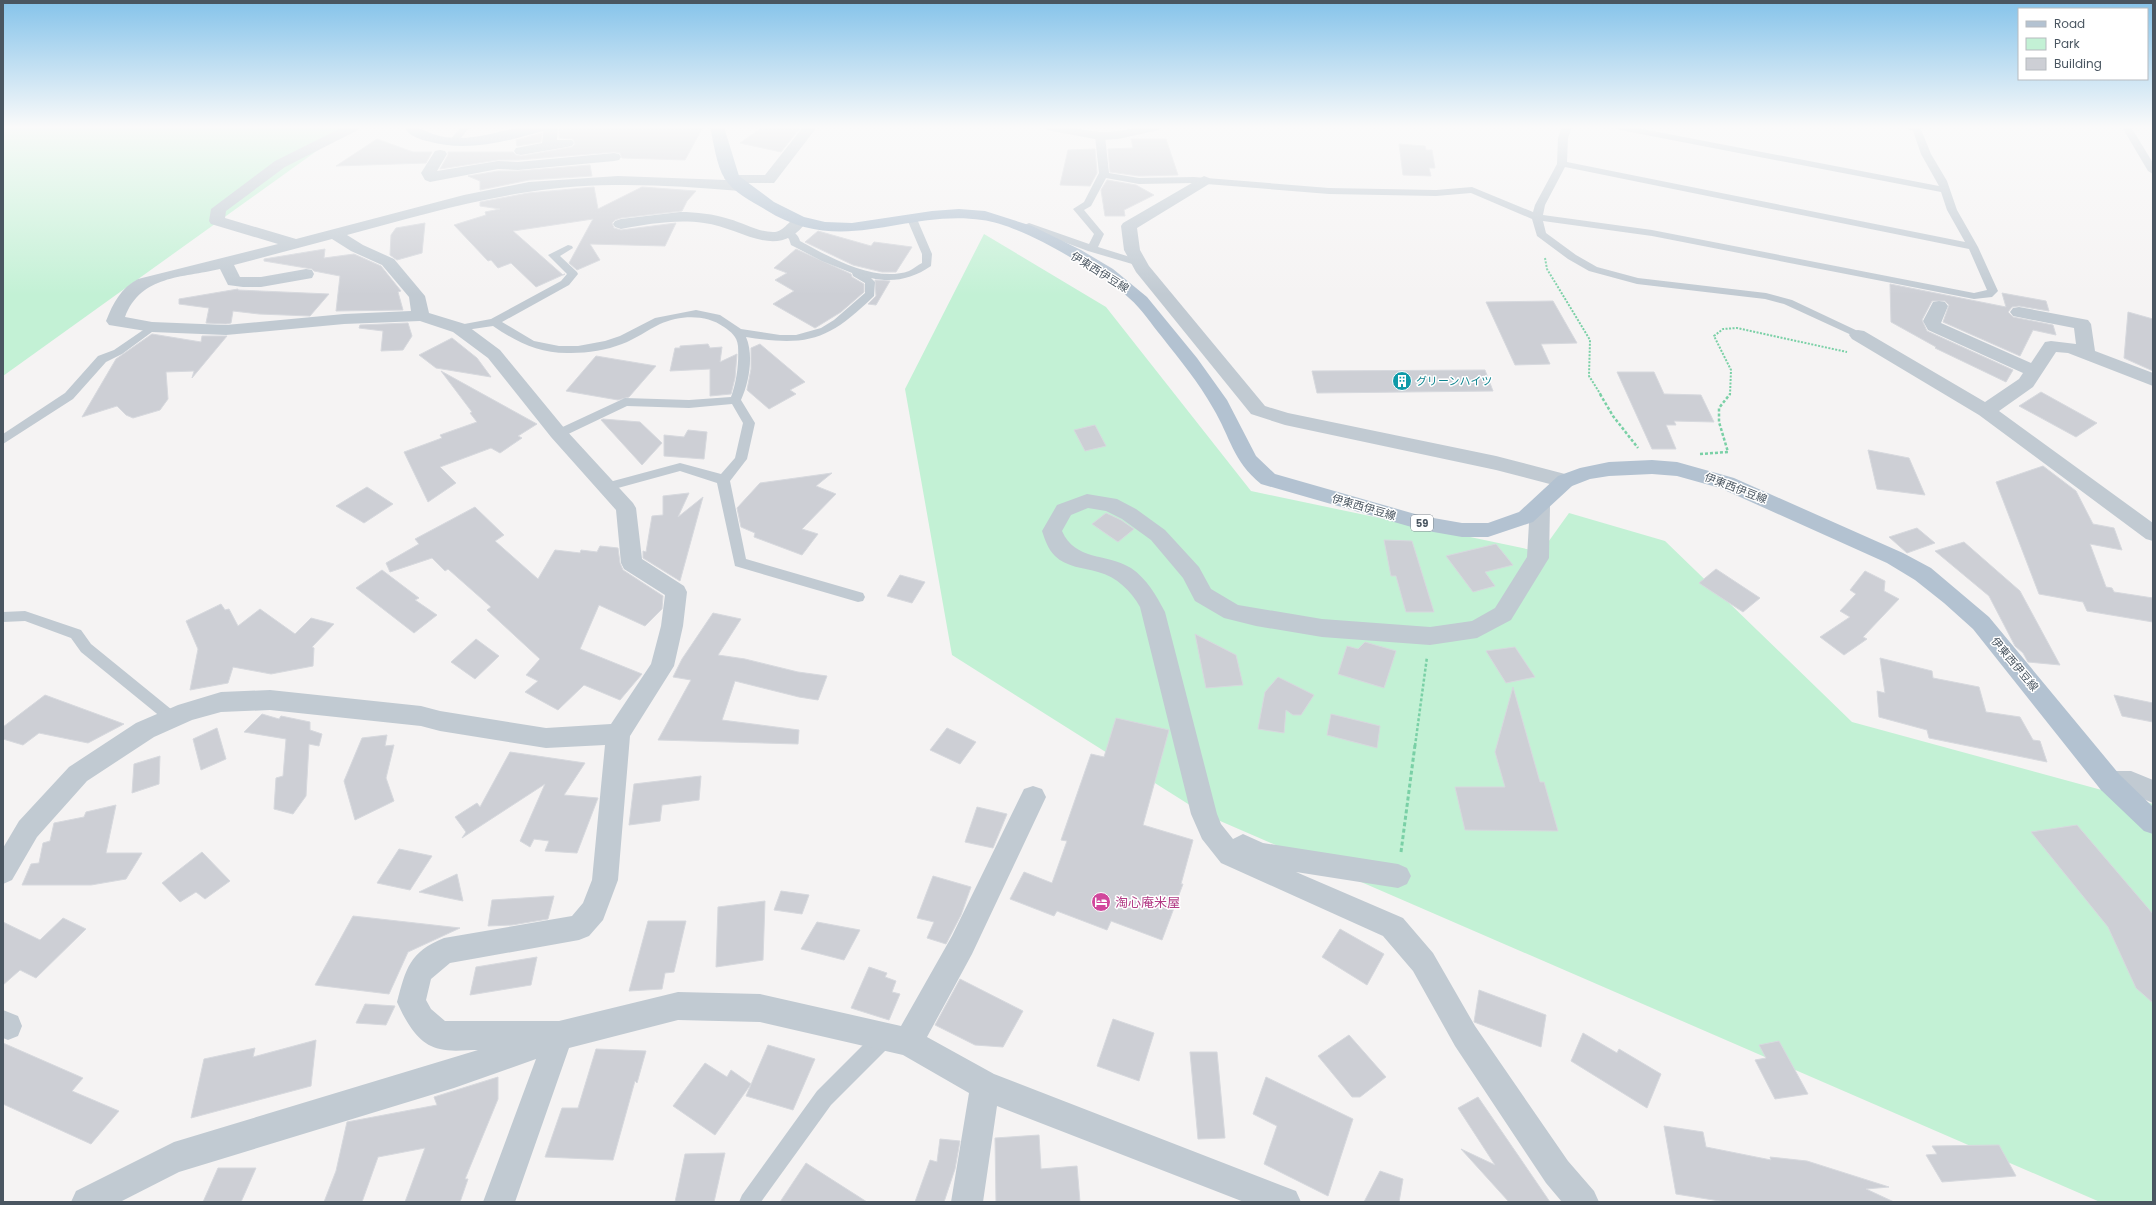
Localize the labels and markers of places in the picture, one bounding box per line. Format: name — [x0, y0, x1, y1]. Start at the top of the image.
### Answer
building icon: グリーンハイツ — [1391, 370, 1413, 392]
place label: グリーンハイツ — [1416, 373, 1492, 389]
hotel icon: 淘心庵米屋 — [1090, 891, 1112, 913]
place label: 淘心庵米屋 — [1115, 893, 1180, 912]

